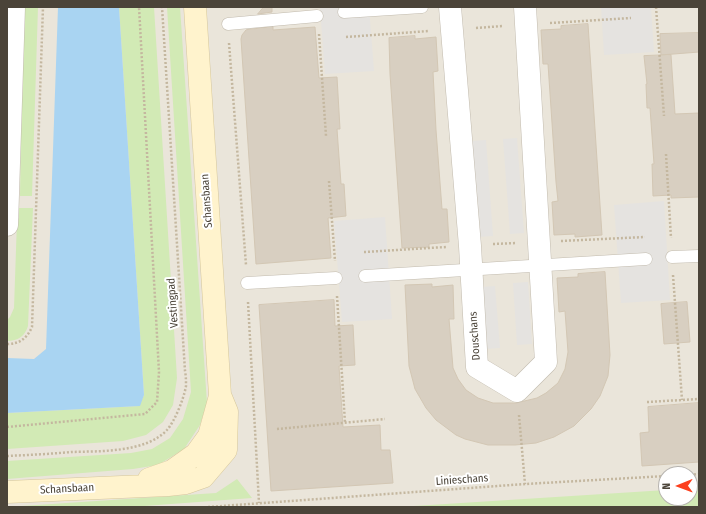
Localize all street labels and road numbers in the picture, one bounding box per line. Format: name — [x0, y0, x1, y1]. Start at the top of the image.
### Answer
street label: Schansbaan — [199, 174, 215, 228]
street label: Vestingpad — [165, 278, 181, 328]
street label: Douschans — [467, 311, 483, 361]
street label: Linieschans — [435, 472, 489, 488]
street label: Schansbaan — [40, 481, 94, 497]

